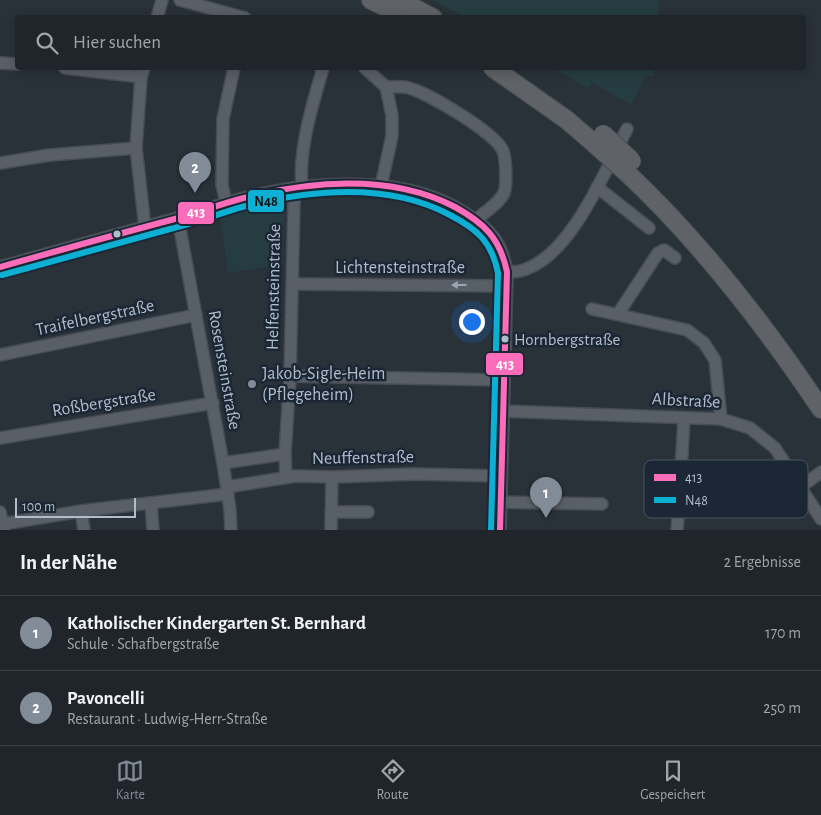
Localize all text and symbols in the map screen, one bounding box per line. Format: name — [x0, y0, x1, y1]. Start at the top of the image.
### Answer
search box — [15, 15, 806, 70]
icon: search — [33, 29, 61, 57]
text: Hier suchen — [73, 33, 161, 52]
pin: 2 — [179, 152, 211, 193]
line badge: N48 — [247, 189, 285, 213]
text: N48 — [254, 195, 278, 209]
line badge: 413 — [177, 201, 215, 225]
text: 413 — [187, 206, 205, 220]
street label: Helfensteinstraße — [264, 224, 284, 350]
unlabelled marker — [112, 229, 122, 239]
street label: Lichtensteinstraße — [335, 259, 465, 277]
one-way arrow — [450, 281, 466, 289]
street label: Traifelbergstraße — [34, 297, 156, 339]
street label: Rosensteinstraße — [205, 309, 243, 431]
your location — [459, 309, 485, 335]
place label: Hornbergstraße — [514, 331, 620, 348]
marker: Hornbergstraße — [500, 334, 510, 344]
line badge: 413 — [485, 352, 524, 376]
text: 413 — [496, 358, 514, 372]
place label: Jakob-Sigle-Heim (Pflegeheim) — [262, 365, 385, 404]
marker: Jakob-Sigle-Heim (Pflegeheim) — [246, 378, 258, 390]
street label: Roßbergstraße — [51, 386, 157, 420]
street label: Albstraße — [651, 390, 721, 412]
street label: Neuffenstraße — [312, 448, 414, 468]
legend — [644, 460, 808, 518]
text: 413 — [685, 471, 703, 485]
pin: 1 — [530, 477, 562, 518]
text: N48 — [685, 494, 708, 508]
scale bar — [15, 495, 136, 518]
text: 100 m — [22, 500, 55, 514]
text: In der Nähe — [20, 552, 117, 573]
text: 2 Ergebnisse — [724, 554, 801, 570]
text: Katholischer Kindergarten St. Bernhard — [67, 614, 366, 633]
text: 1 — [33, 625, 39, 641]
text: 170 m — [765, 625, 801, 641]
text: Schule · Schafbergstraße — [67, 636, 219, 652]
text: Pavoncelli — [67, 689, 145, 708]
text: 2 — [32, 700, 40, 716]
text: 250 m — [763, 700, 801, 716]
text: Restaurant · Ludwig-Herr-Straße — [67, 711, 268, 727]
tab: Karte — [116, 757, 145, 804]
tab: Route — [377, 757, 409, 804]
tab: Gespeichert — [640, 757, 705, 804]

